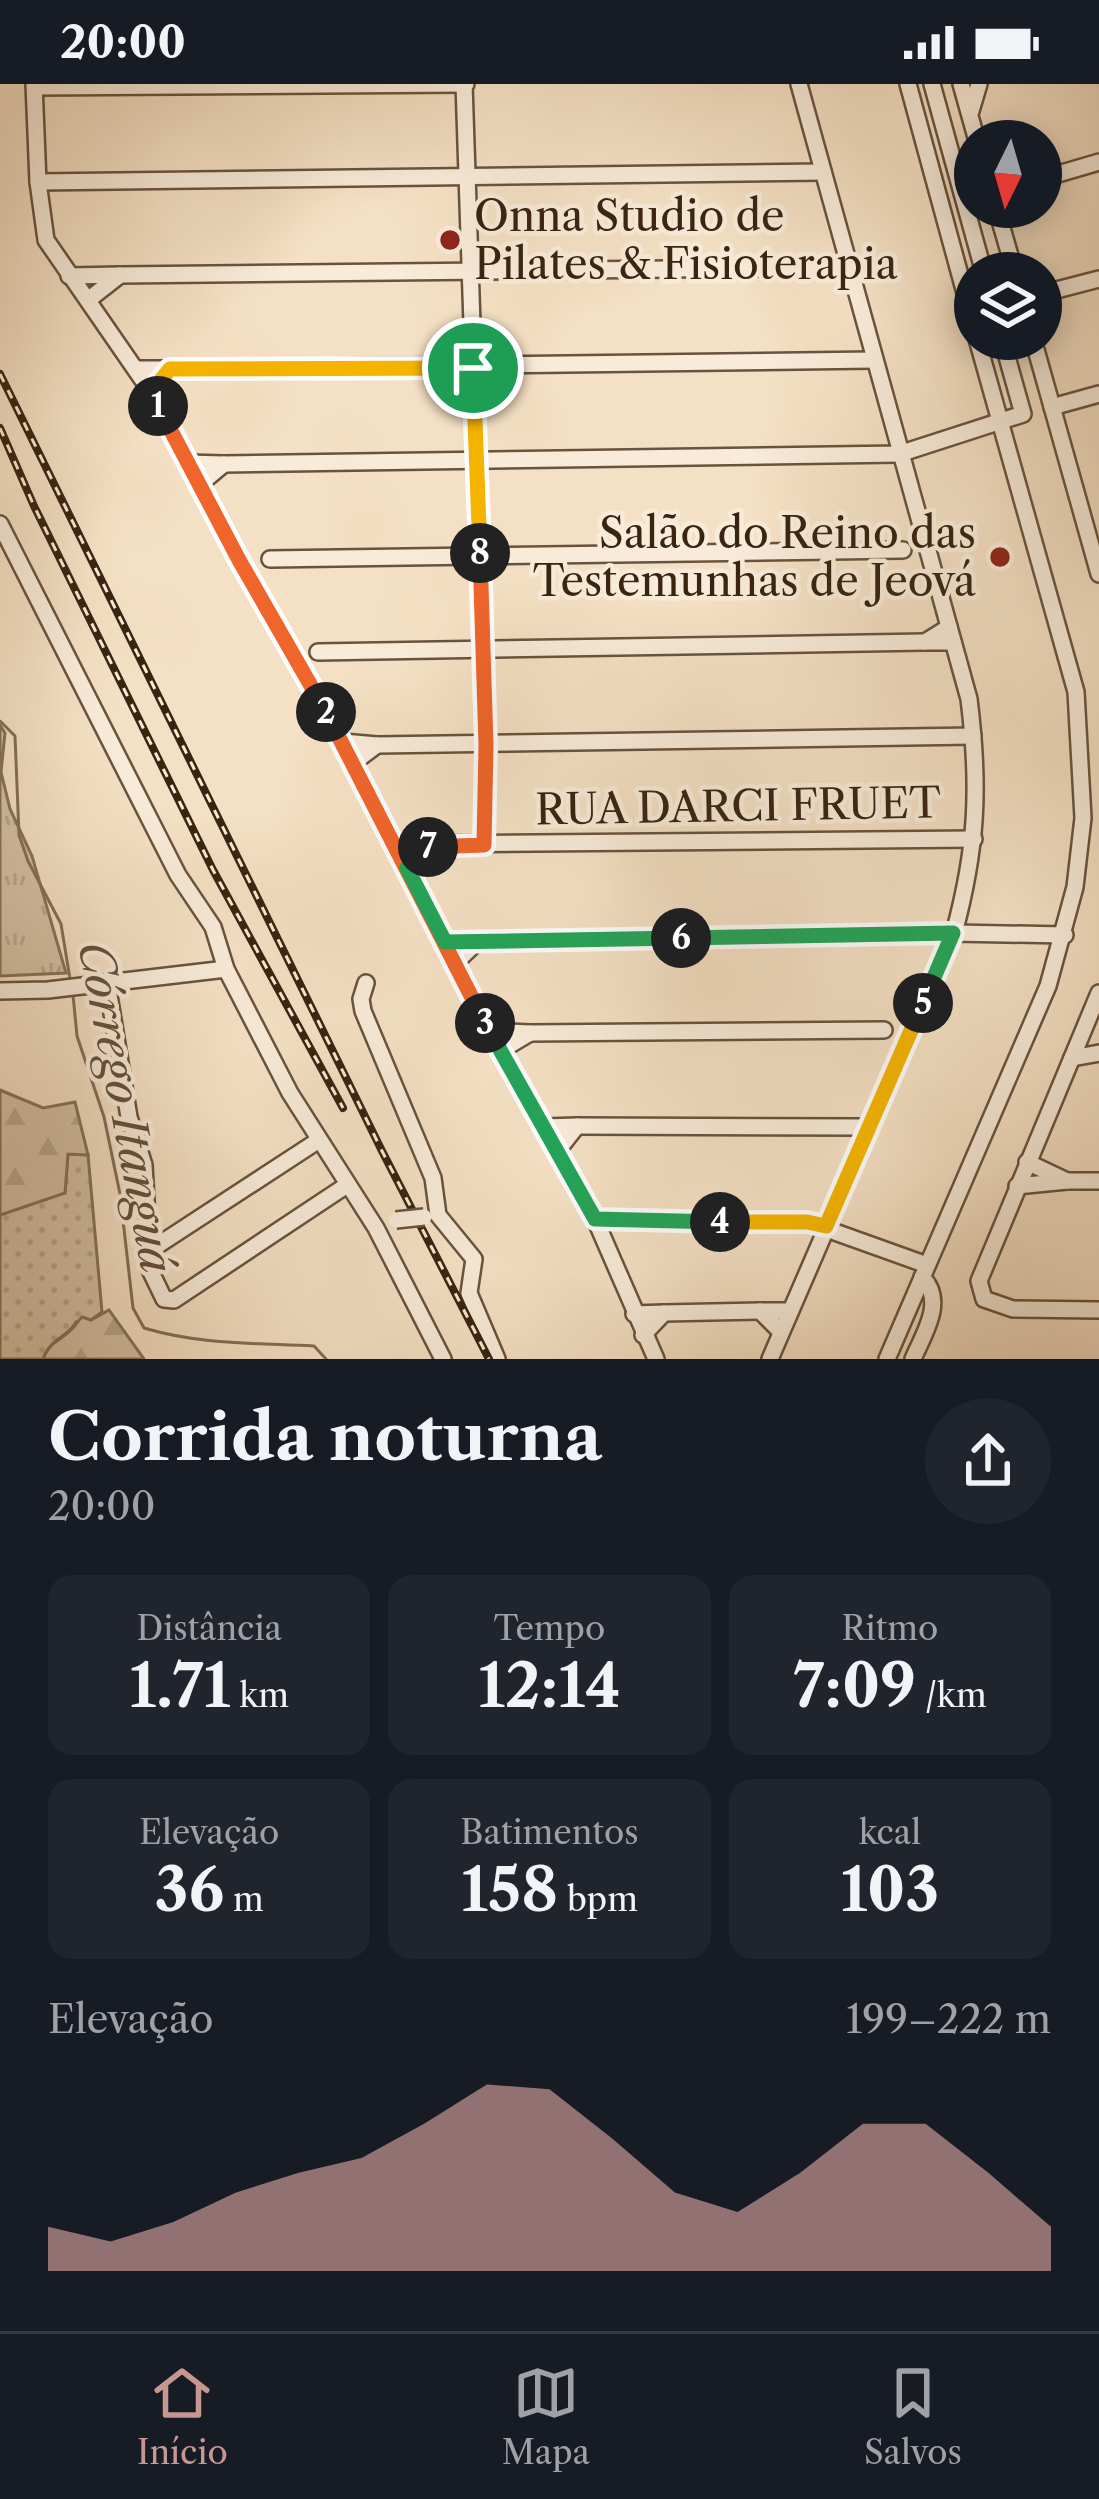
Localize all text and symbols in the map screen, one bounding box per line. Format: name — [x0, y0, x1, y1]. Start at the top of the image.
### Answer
text: 20:00 — [60, 14, 186, 70]
north arrow — [954, 120, 1062, 228]
map controls — [954, 120, 1062, 360]
place label: Onna Studio de Pilates & Fisioterapia — [474, 190, 899, 290]
marker: Onna Studio de Pilates & Fisioterapia — [437, 227, 463, 253]
button: layers — [954, 252, 1062, 360]
pin — [422, 317, 524, 419]
icon: arrive — [440, 335, 506, 401]
pin: 1 — [128, 376, 188, 436]
text: 1 — [151, 385, 165, 426]
place label: Salão do Reino das Testemunhas de Jeová — [533, 507, 977, 607]
pin: 8 — [450, 523, 510, 583]
text: 8 — [470, 532, 490, 573]
marker: Salão do Reino das Testemunhas de Jeová — [987, 544, 1013, 570]
pin: 2 — [296, 682, 356, 742]
text: 2 — [316, 691, 336, 732]
street label: RUA DARCI FRUET — [535, 776, 942, 836]
pin: 7 — [398, 817, 458, 877]
text: 7 — [419, 826, 437, 867]
pin: 6 — [651, 908, 711, 968]
text: 6 — [671, 917, 691, 958]
water label: Córrego Itanguá — [66, 936, 186, 1278]
pin: 5 — [893, 973, 953, 1033]
text: 5 — [914, 982, 932, 1023]
pin: 3 — [455, 993, 515, 1053]
text: 3 — [476, 1002, 494, 1043]
pin: 4 — [690, 1192, 750, 1252]
text: 4 — [710, 1201, 730, 1242]
text: Corrida noturna — [48, 1396, 602, 1477]
button: share — [925, 1398, 1051, 1524]
text: 20:00 — [48, 1482, 156, 1530]
text: Distância — [136, 1608, 282, 1649]
text: Tempo — [494, 1608, 605, 1649]
text: Ritmo — [841, 1608, 938, 1649]
text: 1.71 — [129, 1649, 230, 1723]
text: 12:14 — [478, 1649, 621, 1723]
text: 7:09 — [793, 1649, 916, 1723]
text: km — [230, 1675, 289, 1716]
text: /km — [916, 1675, 987, 1716]
text: Elevação — [139, 1812, 279, 1853]
text: Batimentos — [460, 1812, 639, 1853]
text: kcal — [859, 1812, 921, 1853]
text: 36 — [155, 1853, 224, 1927]
text: 158 — [461, 1853, 558, 1927]
text: 103 — [841, 1853, 939, 1927]
text: m — [224, 1879, 264, 1920]
text: bpm — [558, 1879, 638, 1920]
text: Elevação — [48, 1995, 213, 2043]
text: 199–222 m — [846, 1995, 1051, 2043]
tab: Início — [137, 2360, 228, 2473]
tab: Mapa — [502, 2360, 590, 2473]
tab: Salvos — [864, 2360, 962, 2473]

